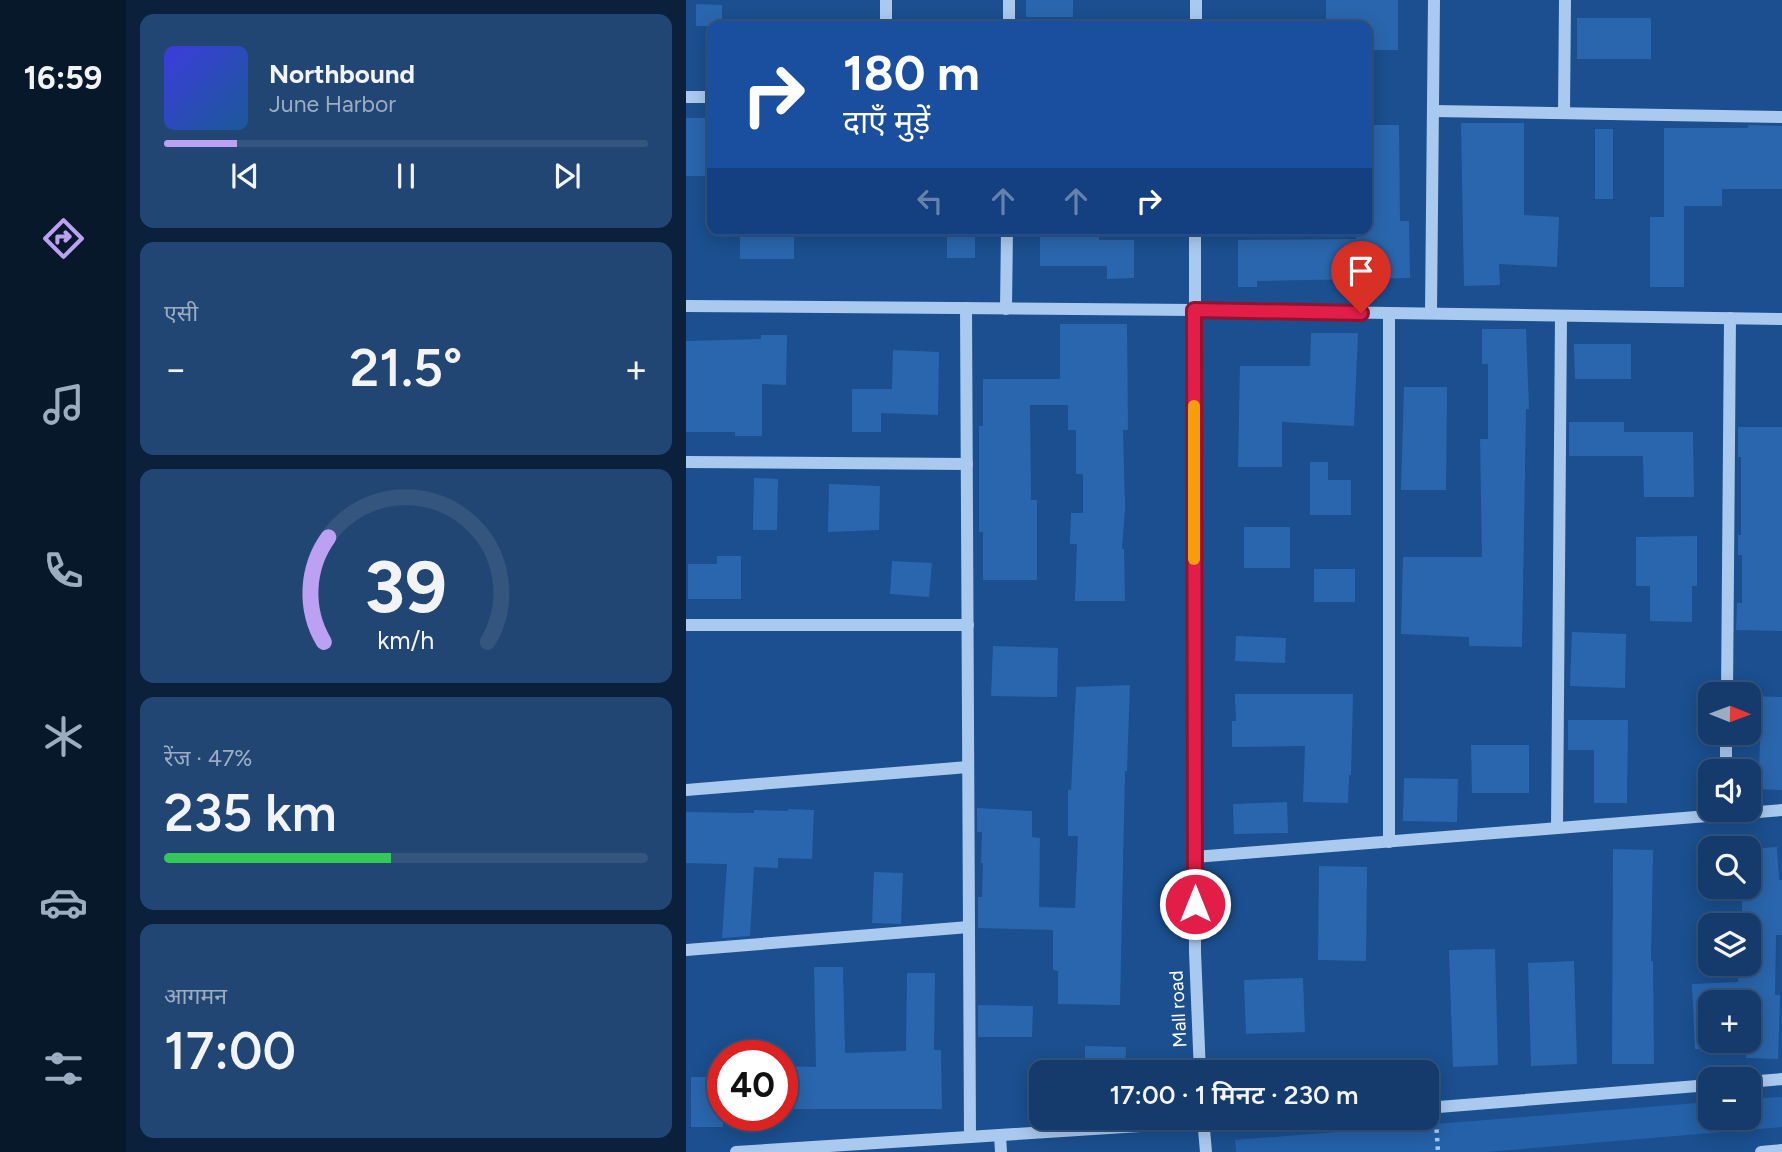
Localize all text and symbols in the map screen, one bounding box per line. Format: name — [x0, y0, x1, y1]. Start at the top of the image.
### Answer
text: 180 m — [843, 43, 980, 102]
icon: right — [728, 49, 819, 140]
text: Northbound — [269, 58, 415, 90]
text: 16:59 — [24, 59, 102, 97]
text: June Harbor — [269, 90, 396, 118]
text: दाएँ मुड़ें — [843, 103, 930, 141]
icon: previous — [226, 157, 264, 195]
icon: pause — [387, 157, 425, 195]
icon: next — [548, 157, 586, 195]
icon: left — [911, 182, 949, 220]
icon: ahead — [984, 182, 1022, 220]
icon: ahead — [1057, 182, 1095, 220]
icon: right — [1130, 182, 1168, 220]
icon: directions — [39, 214, 88, 263]
pin — [1331, 241, 1391, 313]
icon: arrive — [1342, 252, 1380, 290]
text: एसी — [164, 299, 198, 327]
text: 21.5° — [349, 337, 463, 399]
text: − — [164, 346, 188, 392]
text: + — [624, 346, 648, 392]
icon: music — [39, 380, 88, 429]
text: 39 — [365, 543, 447, 630]
icon: phone — [39, 546, 88, 595]
text: km/h — [377, 625, 435, 655]
north arrow — [1698, 682, 1760, 746]
map controls — [1698, 682, 1761, 1130]
icon: climate — [39, 712, 88, 761]
text: रेंज · 47% — [164, 744, 252, 772]
button: sound — [1698, 759, 1761, 822]
text: 235 km — [164, 782, 337, 844]
button: search — [1698, 836, 1761, 899]
position arrow — [1158, 867, 1232, 941]
icon: car — [39, 878, 88, 927]
button: layers — [1698, 913, 1761, 976]
street label: Mall road — [1164, 970, 1192, 1048]
text: आगमन — [164, 982, 227, 1010]
button: + — [1698, 990, 1761, 1053]
text: 17:00 — [164, 1020, 296, 1082]
speed limit sign: 40 — [707, 1040, 798, 1131]
icon: filters — [39, 1044, 88, 1093]
button: − — [1698, 1067, 1761, 1130]
text: 17:00 · 1 मिनट · 230 m — [1109, 1079, 1359, 1111]

